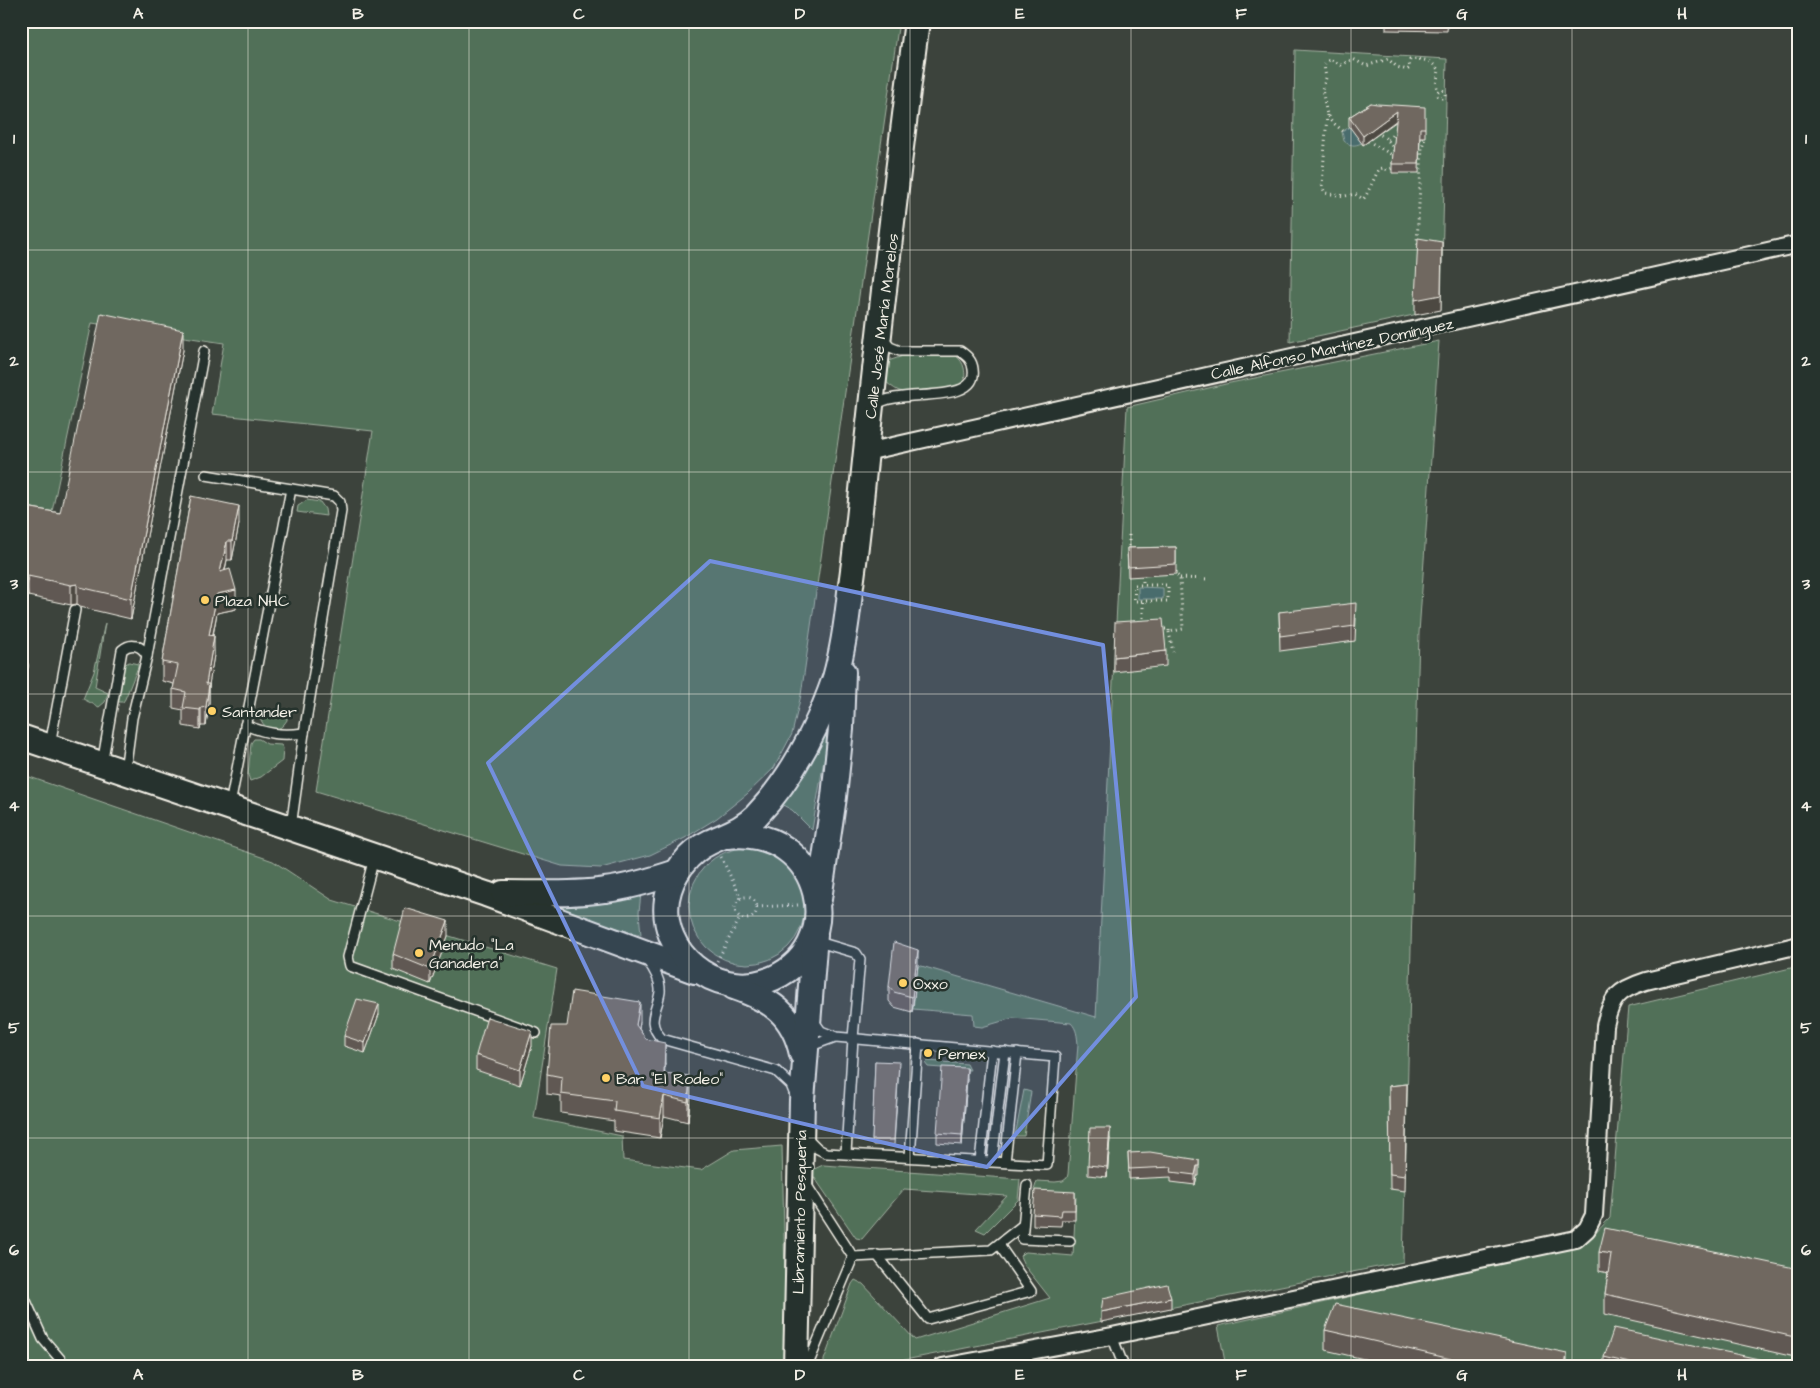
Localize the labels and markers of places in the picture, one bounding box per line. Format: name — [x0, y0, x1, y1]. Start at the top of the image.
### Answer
place label: Plaza NHC — [215, 590, 289, 612]
marker: Plaza NHC — [199, 594, 211, 606]
place label: Santander — [222, 701, 297, 723]
marker: Santander — [206, 705, 218, 717]
place label: Menudo "La Ganadera" — [429, 934, 514, 974]
marker: Menudo "La Ganadera" — [413, 947, 425, 959]
place label: Oxxo — [913, 973, 948, 995]
marker: Oxxo — [897, 977, 909, 989]
place label: Pemex — [938, 1043, 986, 1065]
marker: Pemex — [922, 1047, 934, 1059]
place label: Bar "El Rodeo" — [616, 1068, 723, 1090]
marker: Bar "El Rodeo" — [600, 1072, 612, 1084]

